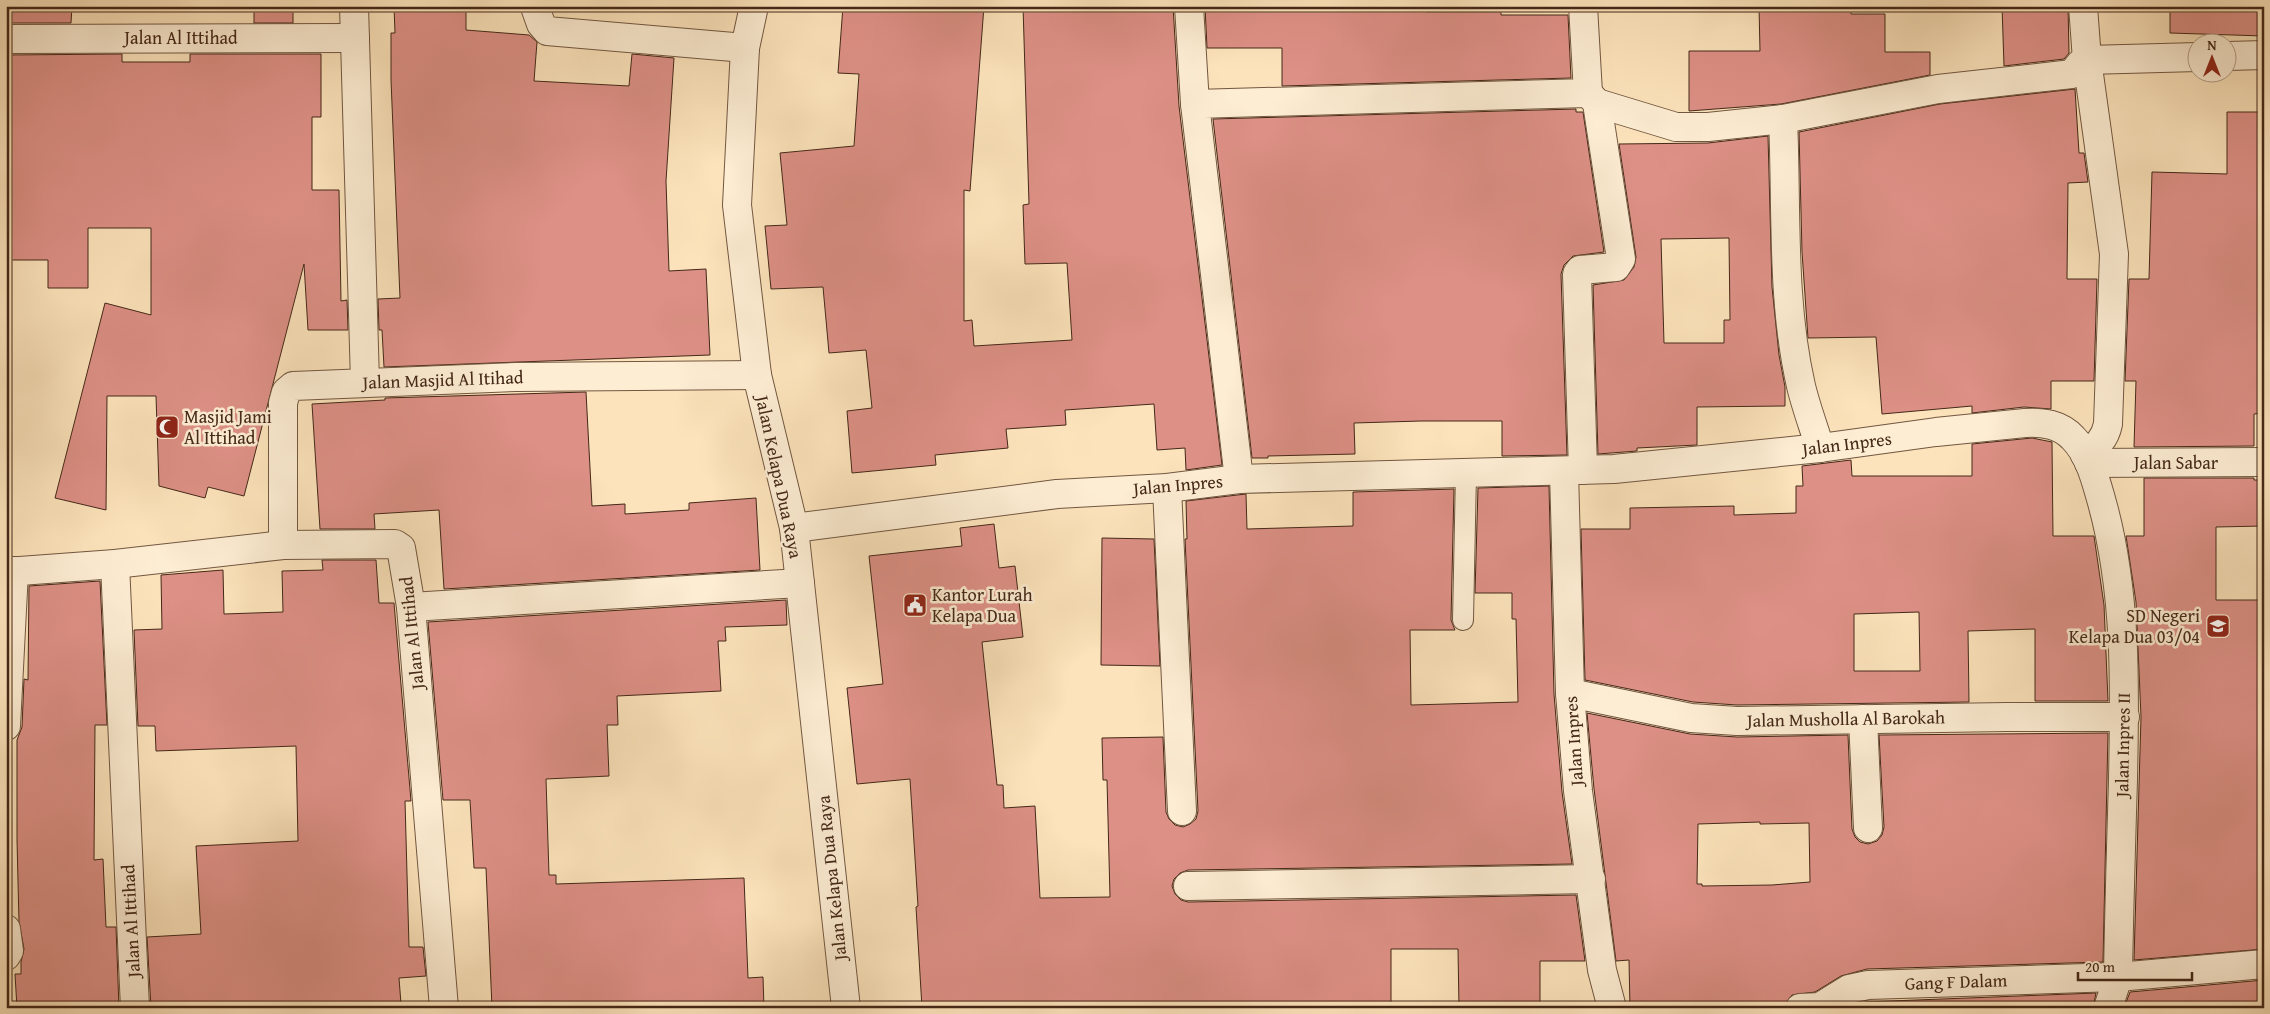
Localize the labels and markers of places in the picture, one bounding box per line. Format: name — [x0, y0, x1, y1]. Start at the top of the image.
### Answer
place label: Masjid Jami Al Ittihad — [184, 403, 272, 451]
mosque icon: Masjid Jami Al Ittihad — [154, 414, 180, 440]
place label: Kantor Lurah Kelapa Dua — [932, 581, 1033, 629]
public building icon: Kantor Lurah Kelapa Dua — [902, 592, 928, 618]
place label: SD Negeri Kelapa Dua 03/04 — [2069, 602, 2200, 650]
school or university icon: SD Negeri Kelapa Dua 03/04 — [2205, 613, 2231, 639]

